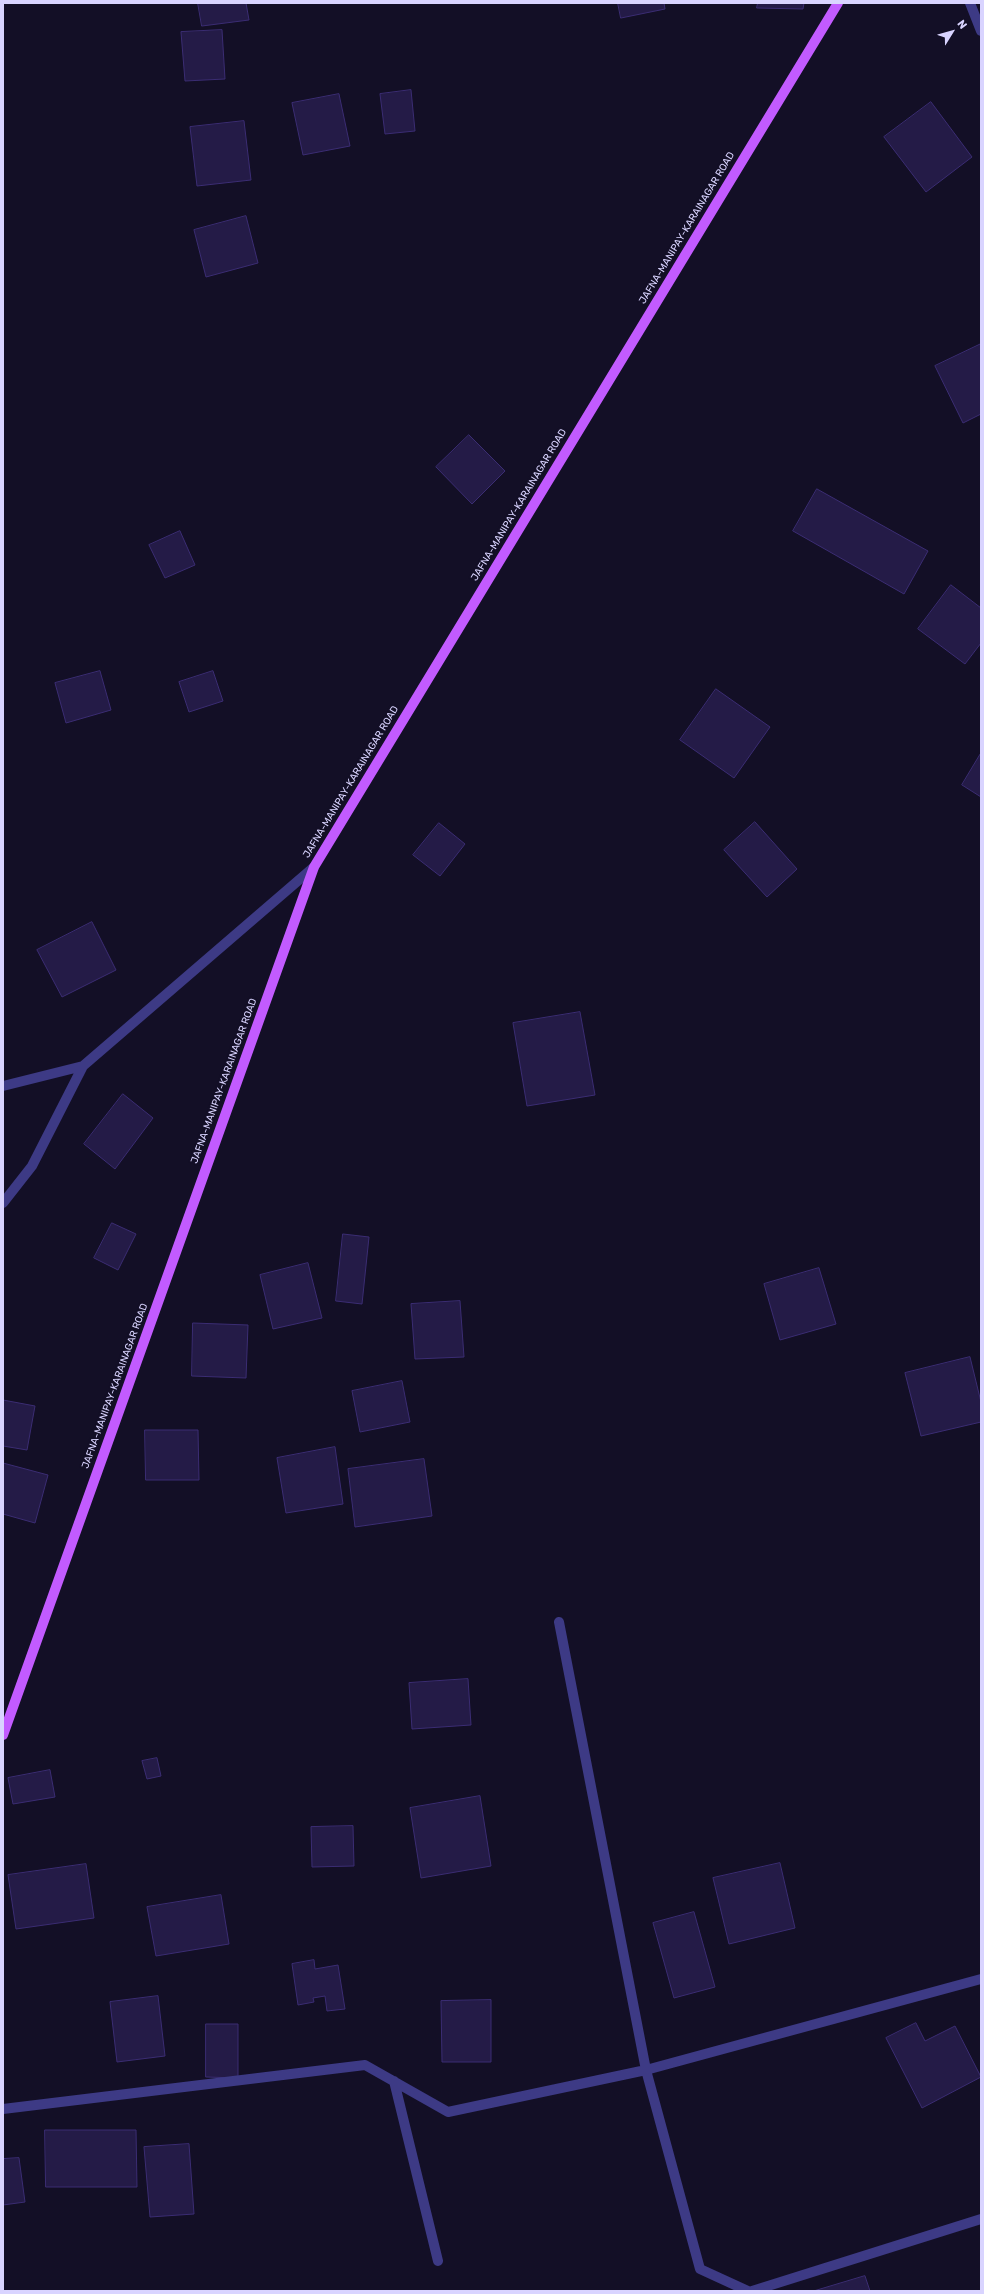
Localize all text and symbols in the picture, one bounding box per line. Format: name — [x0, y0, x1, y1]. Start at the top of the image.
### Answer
north arrow — [932, 12, 972, 52]
text: N — [954, 17, 970, 32]
street label: JAFNA-MANIPAY-KARAINAGAR ROAD — [637, 150, 737, 306]
street label: JAFNA-MANIPAY-KARAINAGAR ROAD — [469, 427, 569, 583]
street label: JAFNA-MANIPAY-KARAINAGAR ROAD — [301, 704, 401, 860]
street label: JAFNA-MANIPAY-KARAINAGAR ROAD — [188, 997, 260, 1165]
street label: JAFNA-MANIPAY-KARAINAGAR ROAD — [79, 1302, 151, 1470]

